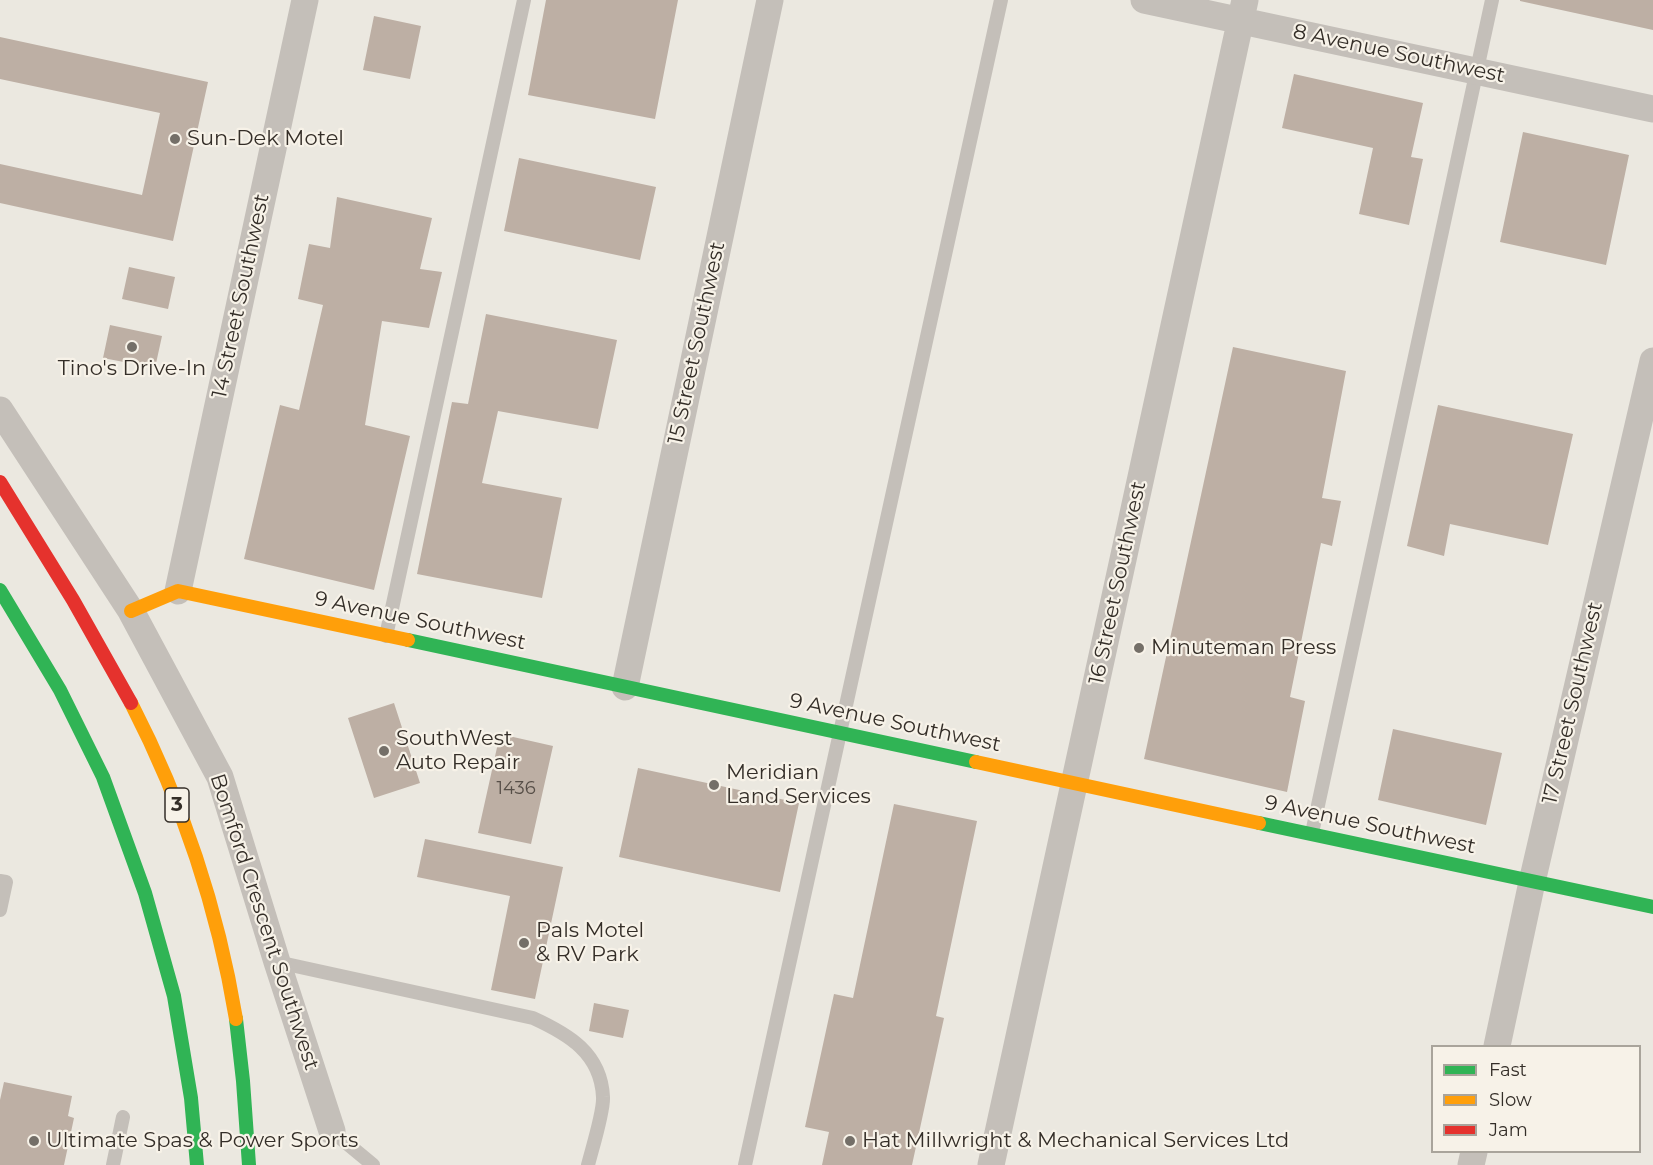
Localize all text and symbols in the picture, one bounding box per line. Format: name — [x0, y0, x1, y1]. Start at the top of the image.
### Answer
street label: 8 Avenue Southwest — [1291, 19, 1507, 89]
place label: Sun-Dek Motel — [187, 126, 344, 152]
marker: Sun-Dek Motel — [168, 132, 182, 146]
street label: 14 Street Southwest — [207, 192, 275, 400]
street label: 15 Street Southwest — [663, 240, 731, 446]
marker: Tino's Drive-In — [125, 340, 139, 354]
place label: Tino's Drive-In — [58, 356, 206, 382]
street label: 16 Street Southwest — [1084, 479, 1152, 687]
street label: 9 Avenue Southwest — [312, 586, 528, 656]
street label: 17 Street Southwest — [1537, 599, 1609, 807]
place label: Minuteman Press — [1151, 635, 1336, 661]
marker: Minuteman Press — [1132, 641, 1146, 655]
street label: 9 Avenue Southwest — [787, 688, 1003, 758]
place label: SouthWest Auto Repair — [396, 726, 520, 776]
marker: SouthWest Auto Repair — [377, 744, 391, 758]
place label: Meridian Land Services — [726, 760, 871, 810]
street label: Bomford Crescent Southwest — [204, 771, 324, 1073]
house number: 1436 — [496, 778, 536, 800]
marker: Meridian Land Services — [707, 778, 721, 792]
road number: 3 — [165, 788, 189, 822]
street label: 9 Avenue Southwest — [1262, 790, 1478, 860]
place label: Pals Motel & RV Park — [536, 918, 644, 968]
marker: Pals Motel & RV Park — [517, 936, 531, 950]
legend — [1431, 1045, 1641, 1153]
text: Fast — [1489, 1059, 1527, 1081]
text: Slow — [1489, 1089, 1532, 1111]
text: Jam — [1489, 1119, 1528, 1141]
place label: Ultimate Spas & Power Sports — [46, 1128, 358, 1154]
place label: Hat Millwright & Mechanical Services Ltd — [862, 1128, 1289, 1154]
marker: Ultimate Spas & Power Sports — [27, 1134, 41, 1148]
marker: Hat Millwright & Mechanical Services Ltd — [843, 1134, 857, 1148]

